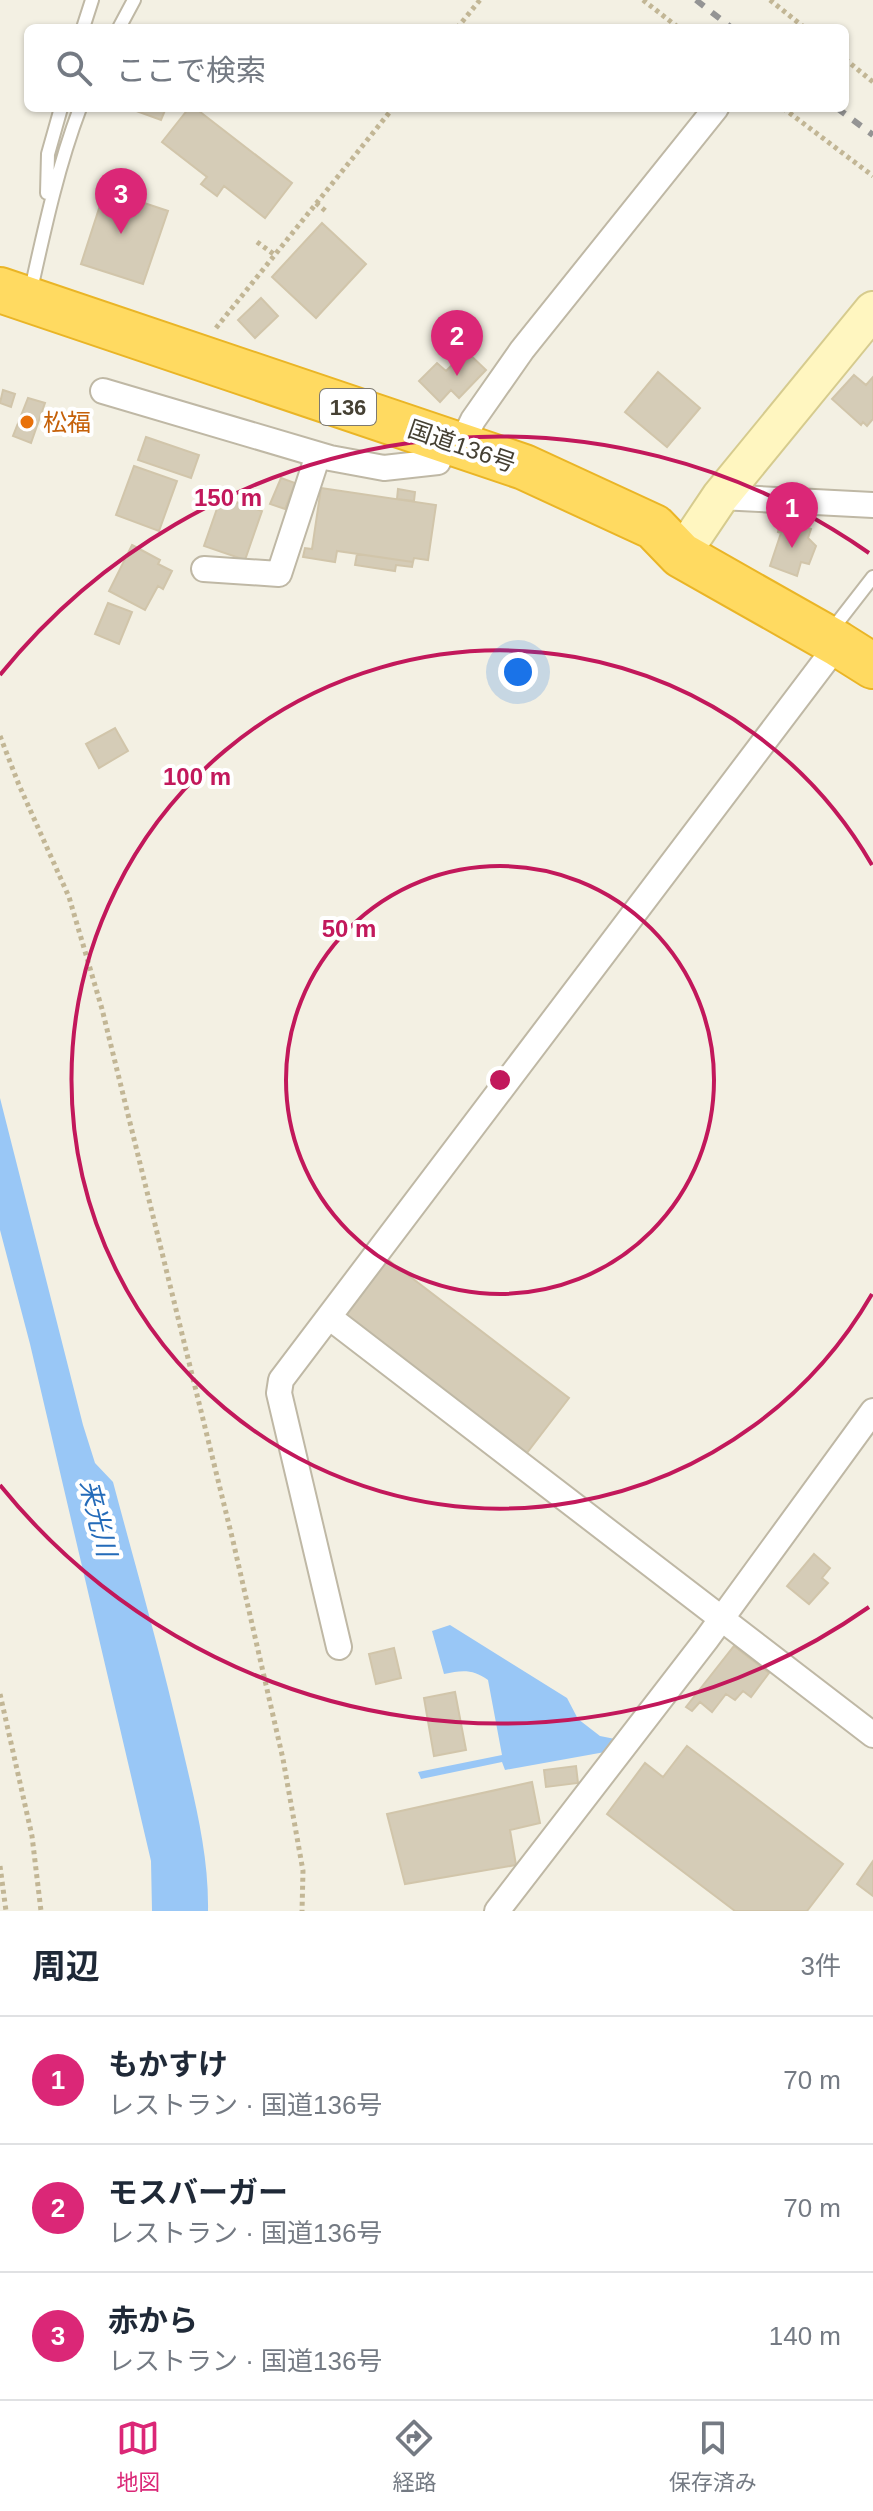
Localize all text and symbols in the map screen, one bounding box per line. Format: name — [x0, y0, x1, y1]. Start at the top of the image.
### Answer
search box — [24, 24, 849, 112]
icon: search — [52, 46, 96, 90]
text: ここで検索 — [116, 54, 266, 87]
pin: 3 — [95, 168, 147, 234]
pin: 2 — [431, 310, 483, 376]
road number: 136 — [320, 389, 376, 425]
place label: 松福 — [43, 409, 91, 436]
marker: 松福 — [18, 413, 36, 431]
street label: 国道136号 — [405, 415, 519, 477]
pin: 1 — [766, 482, 818, 548]
text: 150 m — [194, 484, 262, 511]
your location — [498, 652, 538, 692]
text: 100 m — [163, 763, 231, 790]
text: 50 m — [322, 915, 376, 942]
centre of rings — [486, 1066, 514, 1094]
water label: 来光川 — [74, 1477, 123, 1562]
text: 周辺 — [32, 1947, 100, 1985]
text: 3件 — [801, 1951, 841, 1981]
text: もかすけ — [108, 2048, 228, 2081]
text: 1 — [51, 2065, 65, 2095]
text: 70 m — [783, 2065, 841, 2095]
text: レストラン · 国道136号 — [108, 2090, 383, 2120]
text: モスバーガー — [108, 2176, 288, 2209]
text: 2 — [51, 2193, 65, 2223]
text: 70 m — [783, 2193, 841, 2223]
text: レストラン · 国道136号 — [108, 2218, 383, 2248]
text: 赤から — [108, 2304, 198, 2337]
text: 3 — [51, 2321, 65, 2351]
text: 140 m — [769, 2321, 841, 2351]
text: レストラン · 国道136号 — [108, 2346, 383, 2376]
tab: 地図 — [116, 2416, 160, 2496]
tab: 経路 — [392, 2416, 437, 2496]
tab: 保存済み — [669, 2416, 757, 2496]

